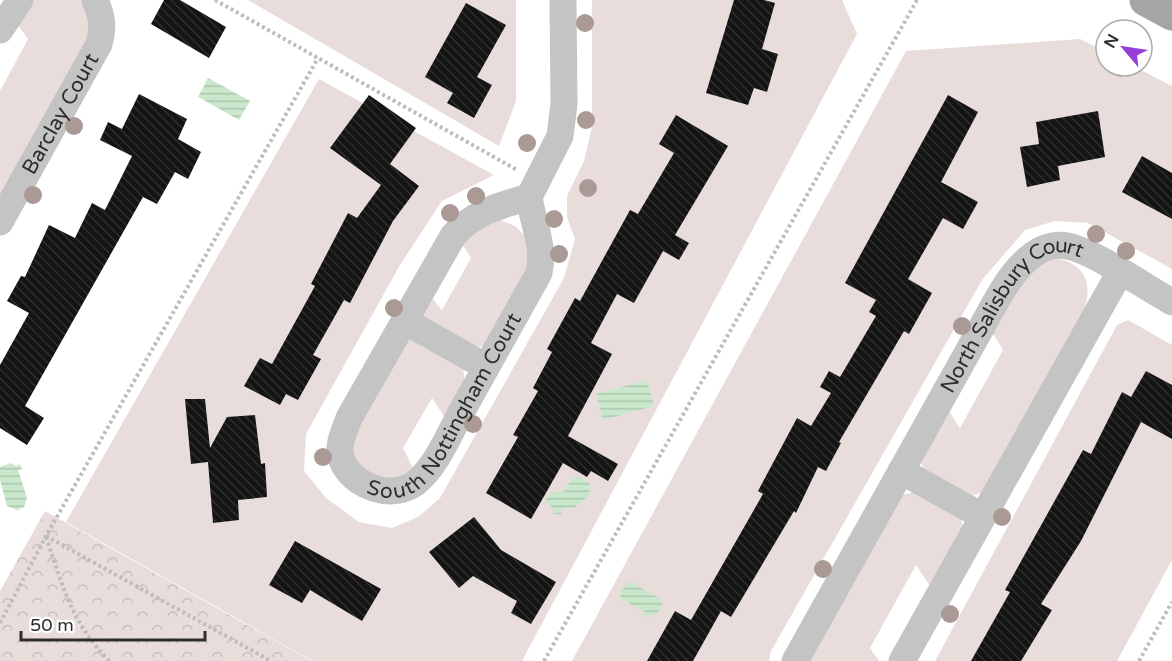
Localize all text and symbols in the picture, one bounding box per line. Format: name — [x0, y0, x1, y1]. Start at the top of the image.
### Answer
north arrow — [1094, 18, 1154, 78]
text: N — [1100, 31, 1124, 52]
street label: Barclay Court — [17, 49, 104, 179]
street label: North Salisbury Court — [935, 232, 1087, 397]
street label: South Nottingham Court — [364, 309, 526, 504]
scale bar — [21, 604, 206, 642]
text: 50 m — [30, 614, 74, 636]

